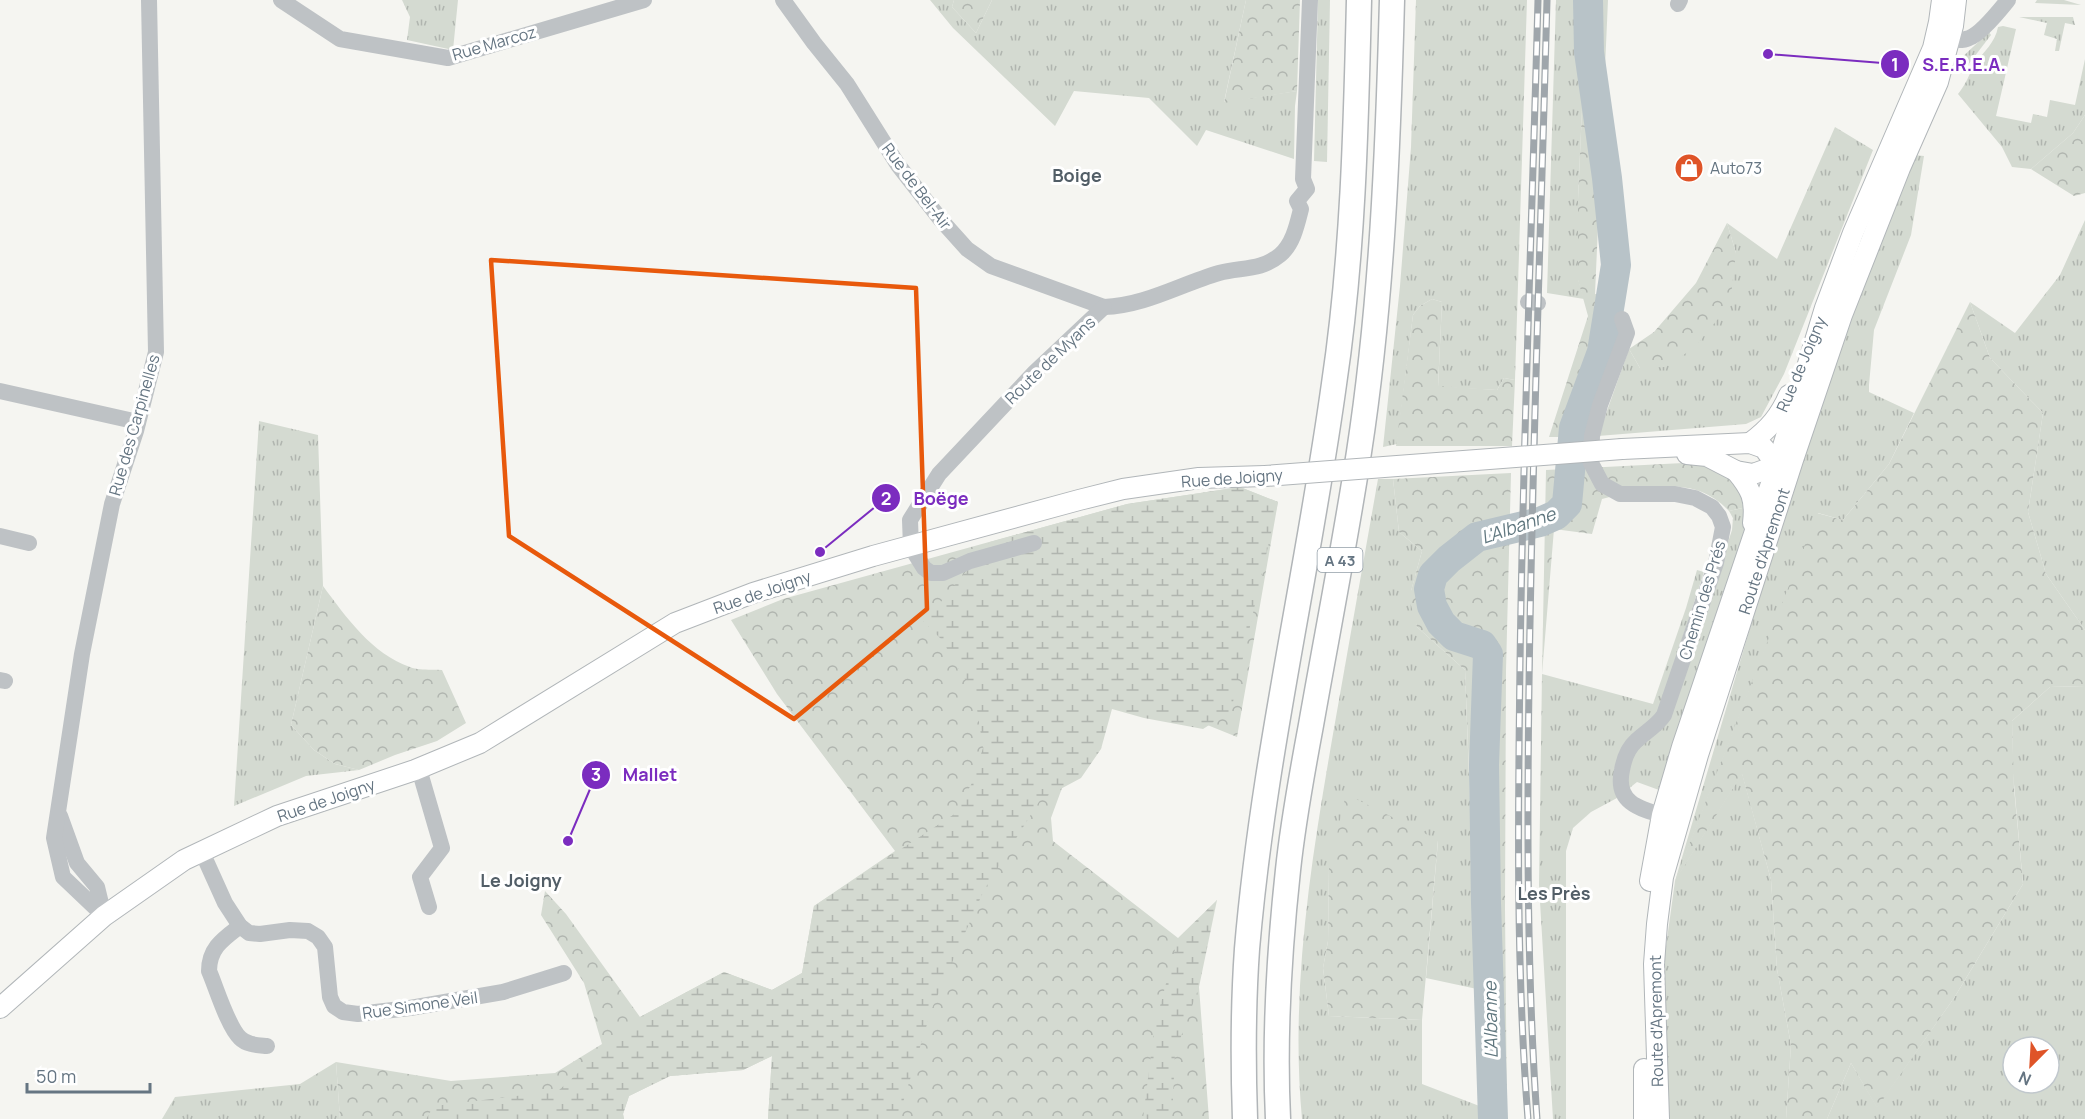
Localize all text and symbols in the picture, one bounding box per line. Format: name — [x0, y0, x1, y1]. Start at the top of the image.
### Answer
street label: Rue Marcoz — [449, 21, 539, 65]
callout: S.E.R.E.A. — [1880, 46, 2017, 82]
text: 1 — [1891, 52, 1899, 76]
text: S.E.R.E.A. — [1922, 52, 2006, 76]
street label: Rue de Bel-Air — [877, 138, 957, 234]
shop icon: Auto73 — [1673, 152, 1705, 184]
place label: Auto73 — [1710, 157, 1762, 179]
district label: Boige — [1052, 163, 1102, 187]
street label: Route de Myans — [1000, 311, 1100, 409]
street label: Rue de Joigny — [1771, 312, 1831, 415]
street label: Rue des Carpinelles — [103, 352, 165, 498]
street label: Rue de Joigny — [1180, 463, 1284, 493]
callout: Boëge — [871, 480, 980, 516]
street label: Route d'Apremont — [1733, 485, 1795, 617]
text: 2 — [881, 486, 891, 510]
text: Boëge — [913, 486, 969, 510]
water label: L'Albanne — [1478, 501, 1560, 549]
street label: Chemin des Prés — [1673, 538, 1731, 662]
road number: A 43 — [1318, 548, 1362, 572]
street label: Rue de Joigny — [710, 565, 814, 619]
callout: Mallet — [581, 757, 689, 793]
text: 3 — [591, 762, 601, 786]
text: Mallet — [623, 762, 677, 786]
street label: Rue de Joigny — [274, 773, 378, 827]
district label: Le Joigny — [480, 868, 562, 892]
district label: Les Près — [1517, 881, 1591, 905]
street label: Route d'Apremont — [1644, 955, 1668, 1087]
water label: L'Albanne — [1477, 980, 1503, 1059]
street label: Rue Simone Veil — [361, 986, 479, 1024]
north arrow — [2001, 1035, 2061, 1095]
scale bar — [27, 1056, 150, 1094]
text: 50 m — [36, 1064, 76, 1088]
text: N — [2015, 1066, 2035, 1091]

